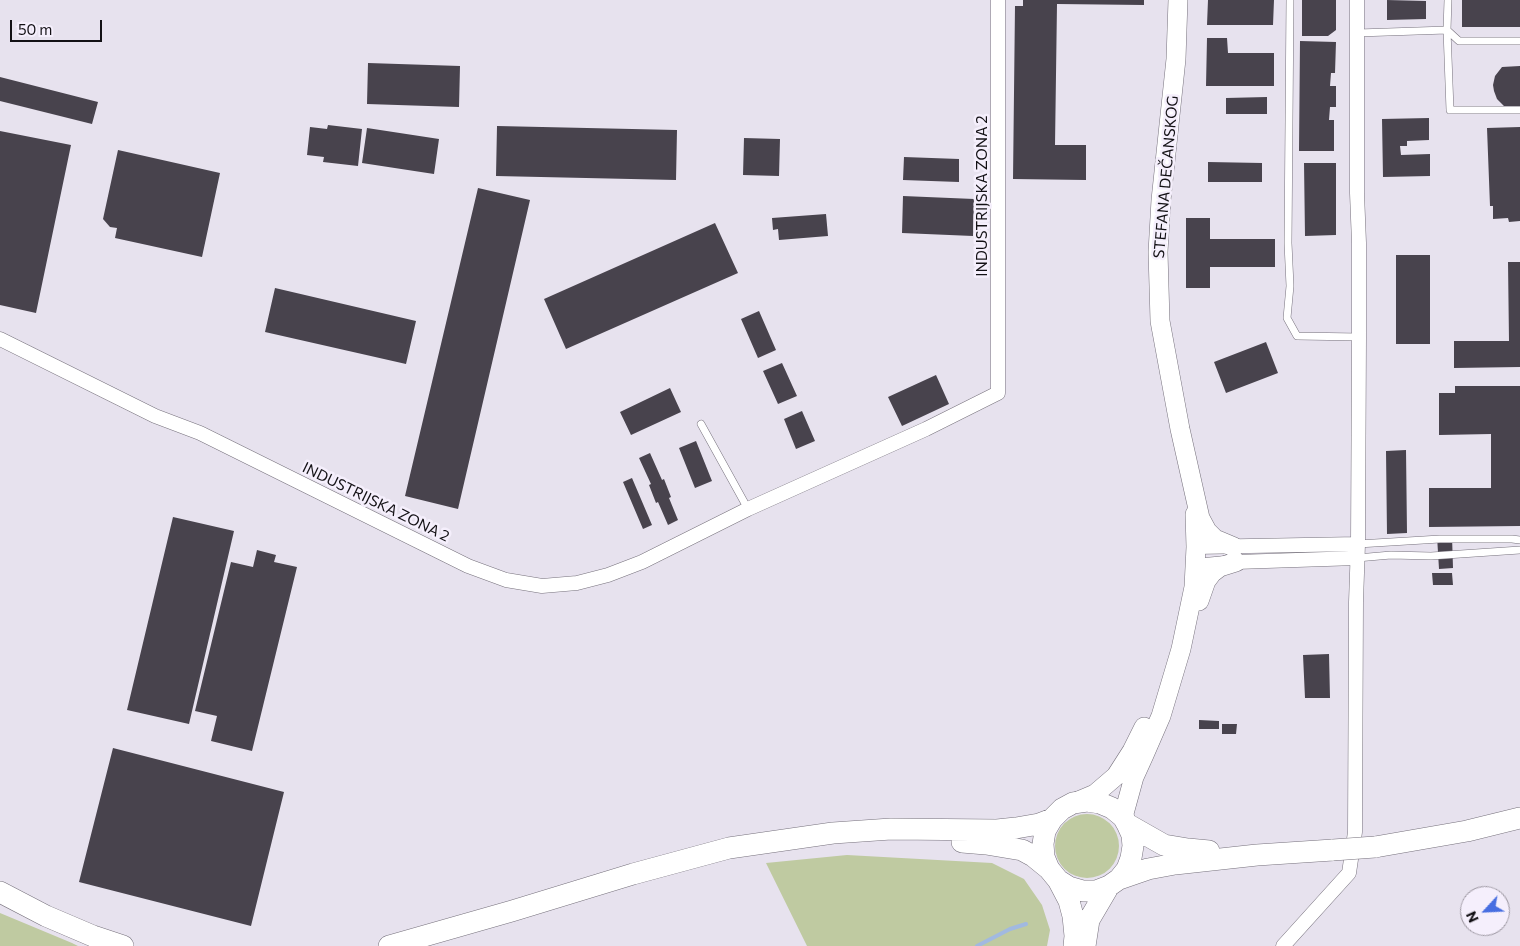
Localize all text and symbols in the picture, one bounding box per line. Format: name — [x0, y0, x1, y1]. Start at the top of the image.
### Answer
scale bar — [12, 10, 105, 42]
text: 50 m — [18, 20, 52, 38]
street label: STEFANA DEČANSKOG — [1150, 95, 1182, 259]
street label: INDUSTRIJSKA ZONA 2 — [973, 115, 991, 277]
street label: INDUSTRIJSKA ZONA 2 — [300, 459, 452, 545]
north arrow — [1460, 886, 1510, 936]
text: N — [1462, 909, 1482, 925]

